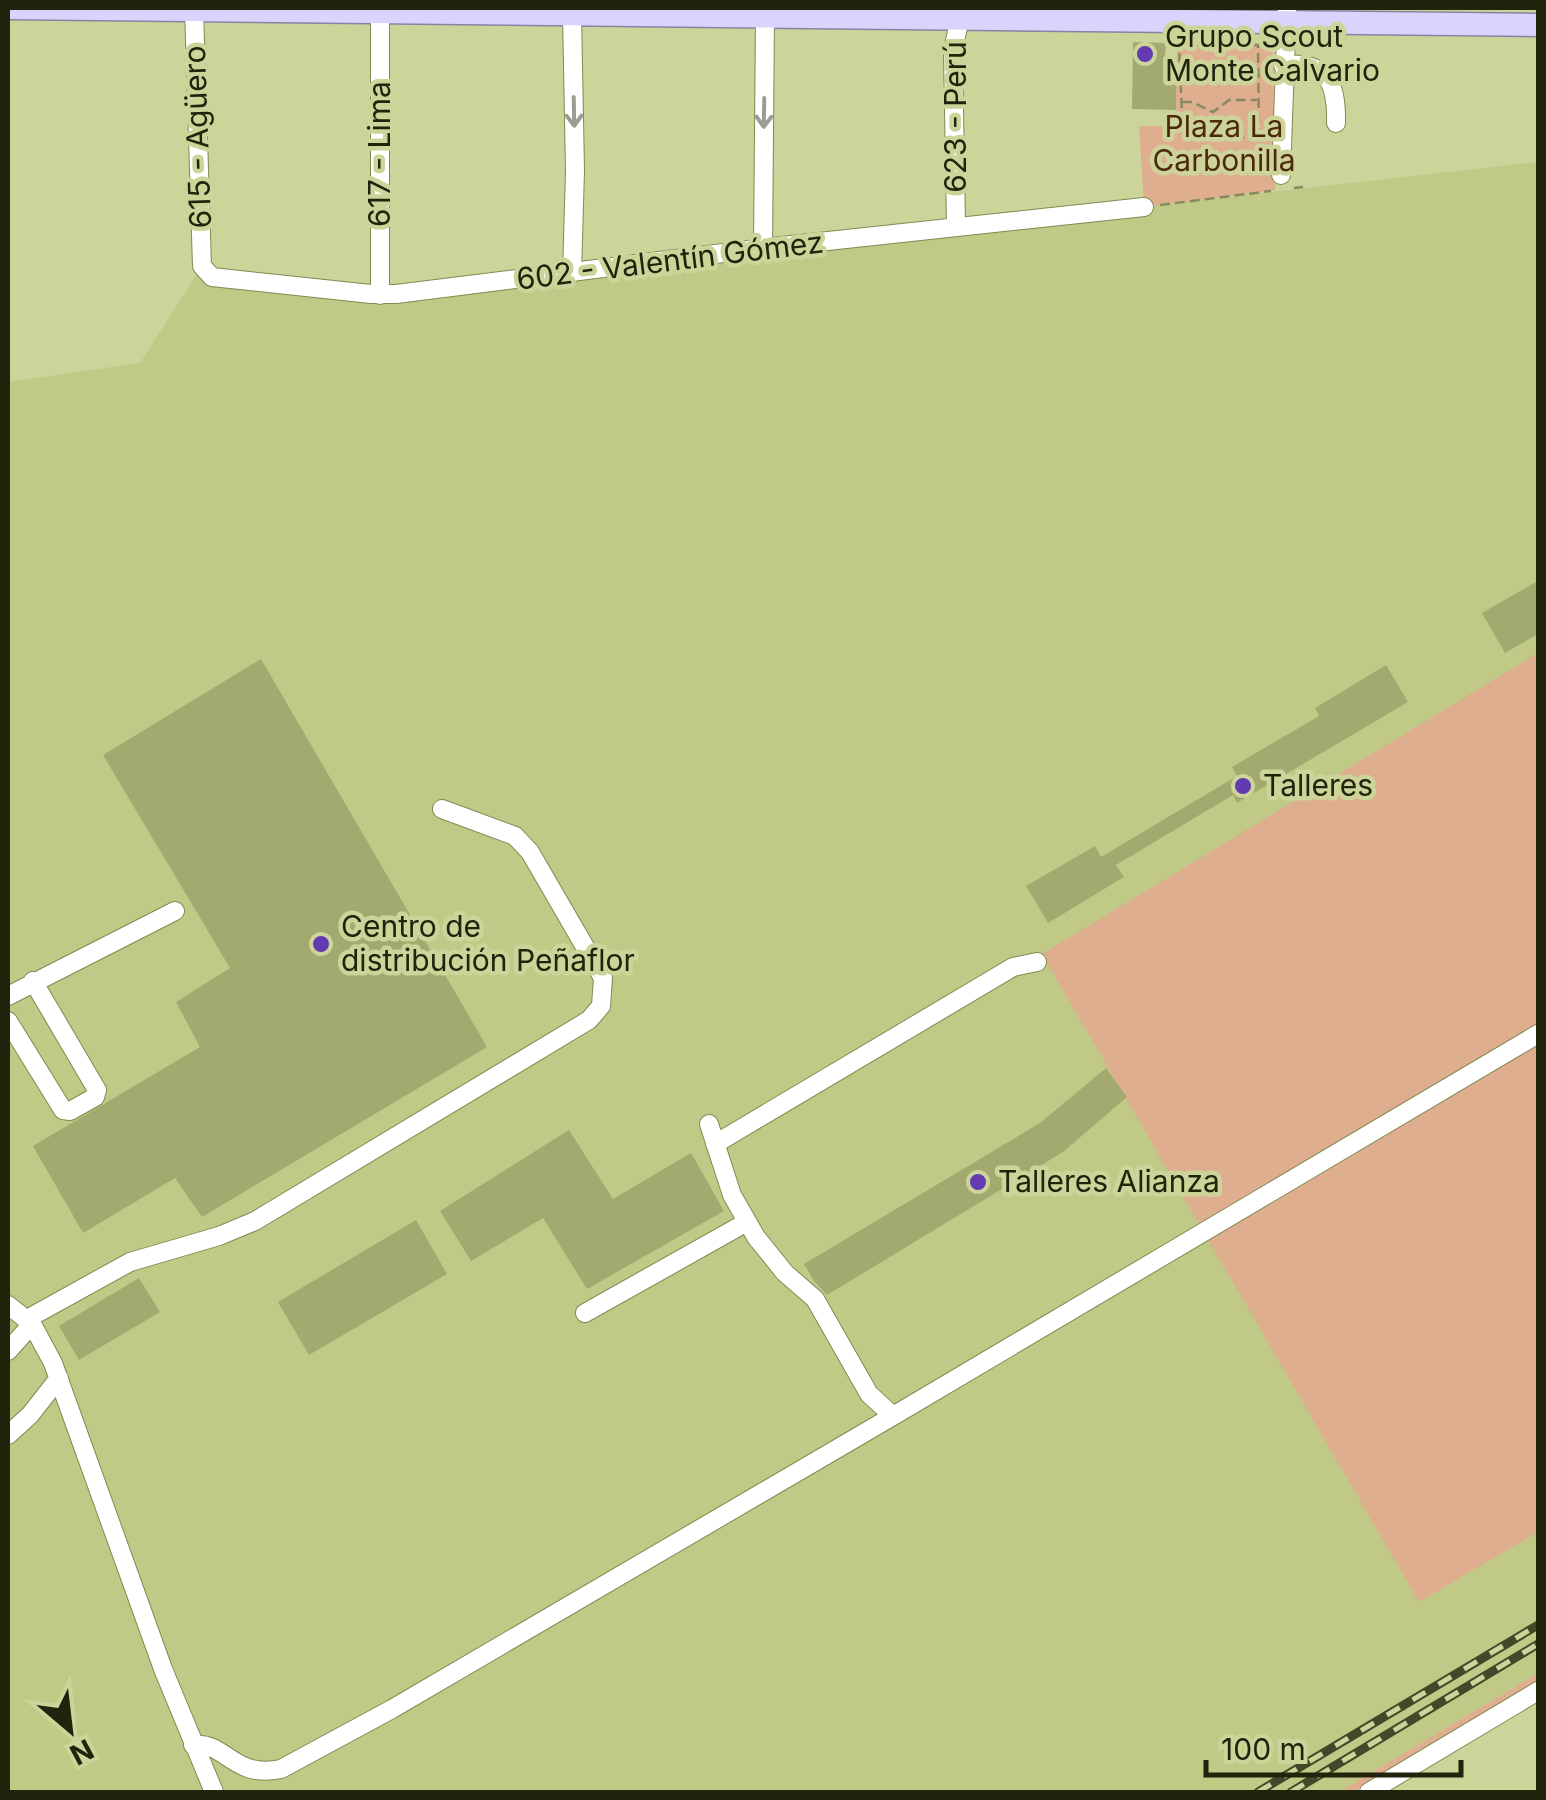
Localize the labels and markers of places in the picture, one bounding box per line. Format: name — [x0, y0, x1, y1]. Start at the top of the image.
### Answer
place label: Grupo Scout Monte Calvario — [1165, 18, 1380, 88]
marker: Grupo Scout Monte Calvario — [1134, 43, 1156, 65]
place label: Talleres — [1263, 767, 1373, 803]
marker: Talleres — [1232, 775, 1254, 797]
place label: Centro de distribución Peñaflor — [341, 908, 635, 978]
marker: Centro de distribución Peñaflor — [310, 933, 332, 955]
place label: Talleres Alianza — [998, 1163, 1220, 1199]
marker: Talleres Alianza — [967, 1171, 989, 1193]

